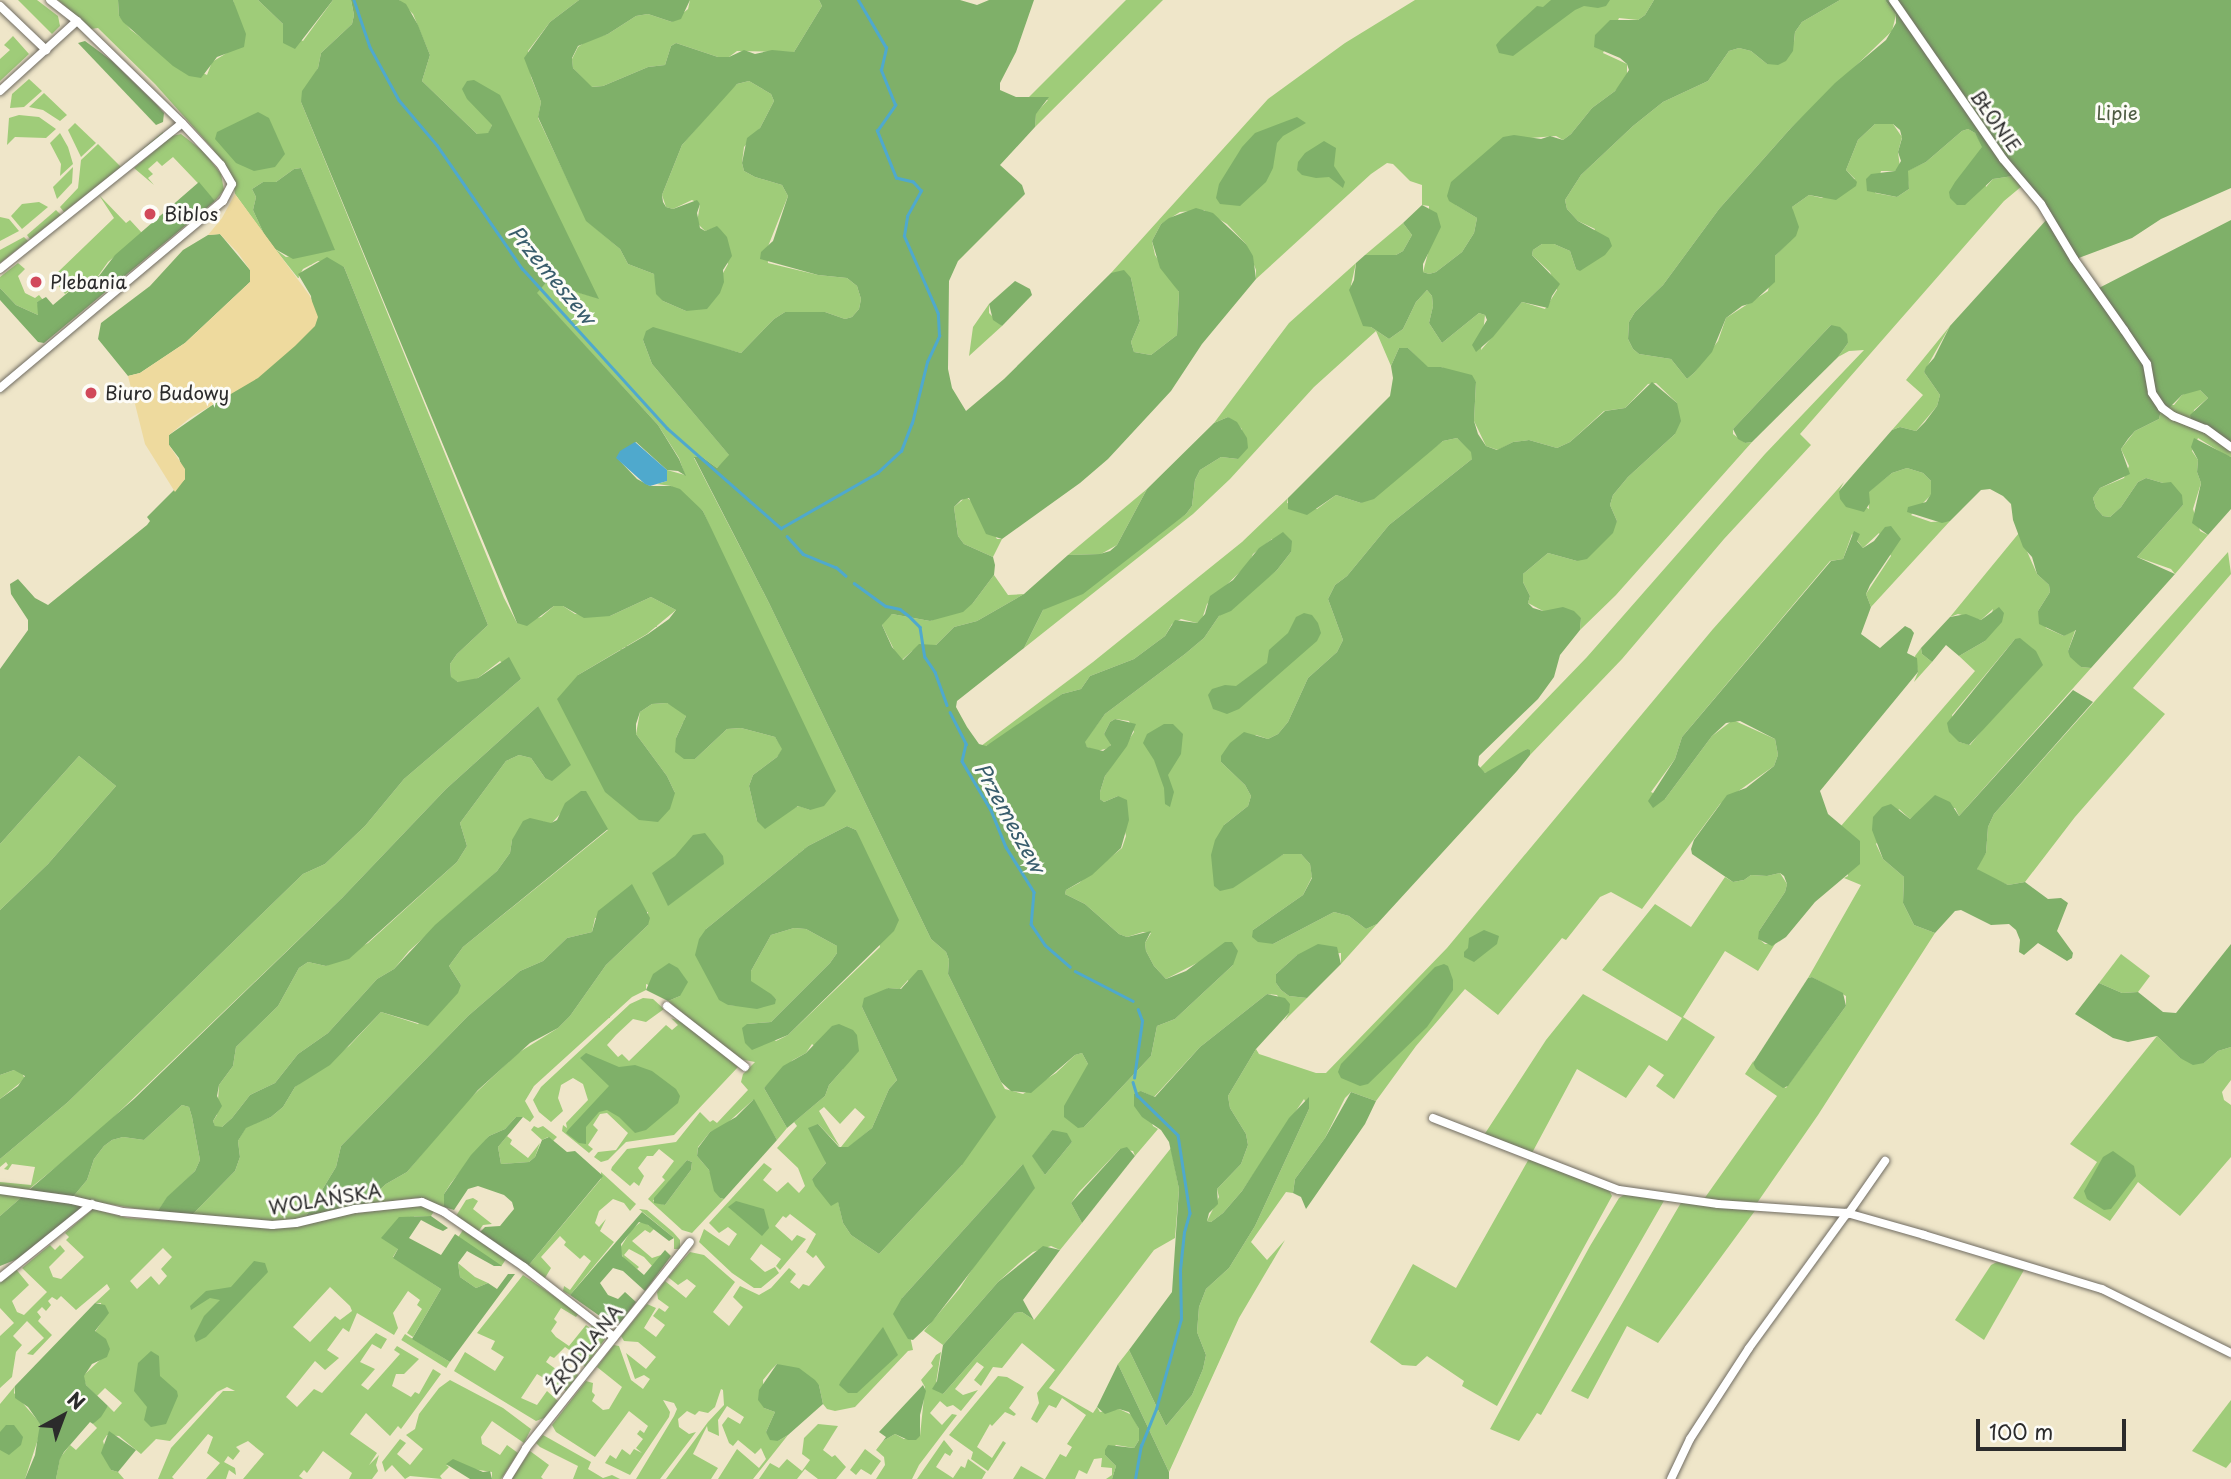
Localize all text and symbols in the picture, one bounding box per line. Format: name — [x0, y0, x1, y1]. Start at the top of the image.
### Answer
street label: BŁONIE — [1966, 85, 2026, 157]
park label: Lipie — [2096, 102, 2138, 124]
place label: Biblos — [164, 203, 218, 225]
marker: Biblos — [142, 206, 158, 222]
water label: Przemeszew — [504, 219, 602, 329]
place label: Plebania — [50, 271, 127, 293]
marker: Plebania — [28, 274, 44, 290]
place label: Biuro Budowy — [105, 382, 230, 404]
marker: Biuro Budowy — [83, 385, 99, 401]
water label: Przemeszew — [970, 758, 1052, 876]
street label: WOLAŃSKA — [267, 1179, 383, 1219]
street label: ŹRÓDLANA — [541, 1300, 627, 1398]
north arrow — [28, 1381, 98, 1451]
text: N — [62, 1385, 92, 1416]
scale bar — [1979, 1406, 2130, 1450]
text: 100 m — [1989, 1415, 2053, 1447]

